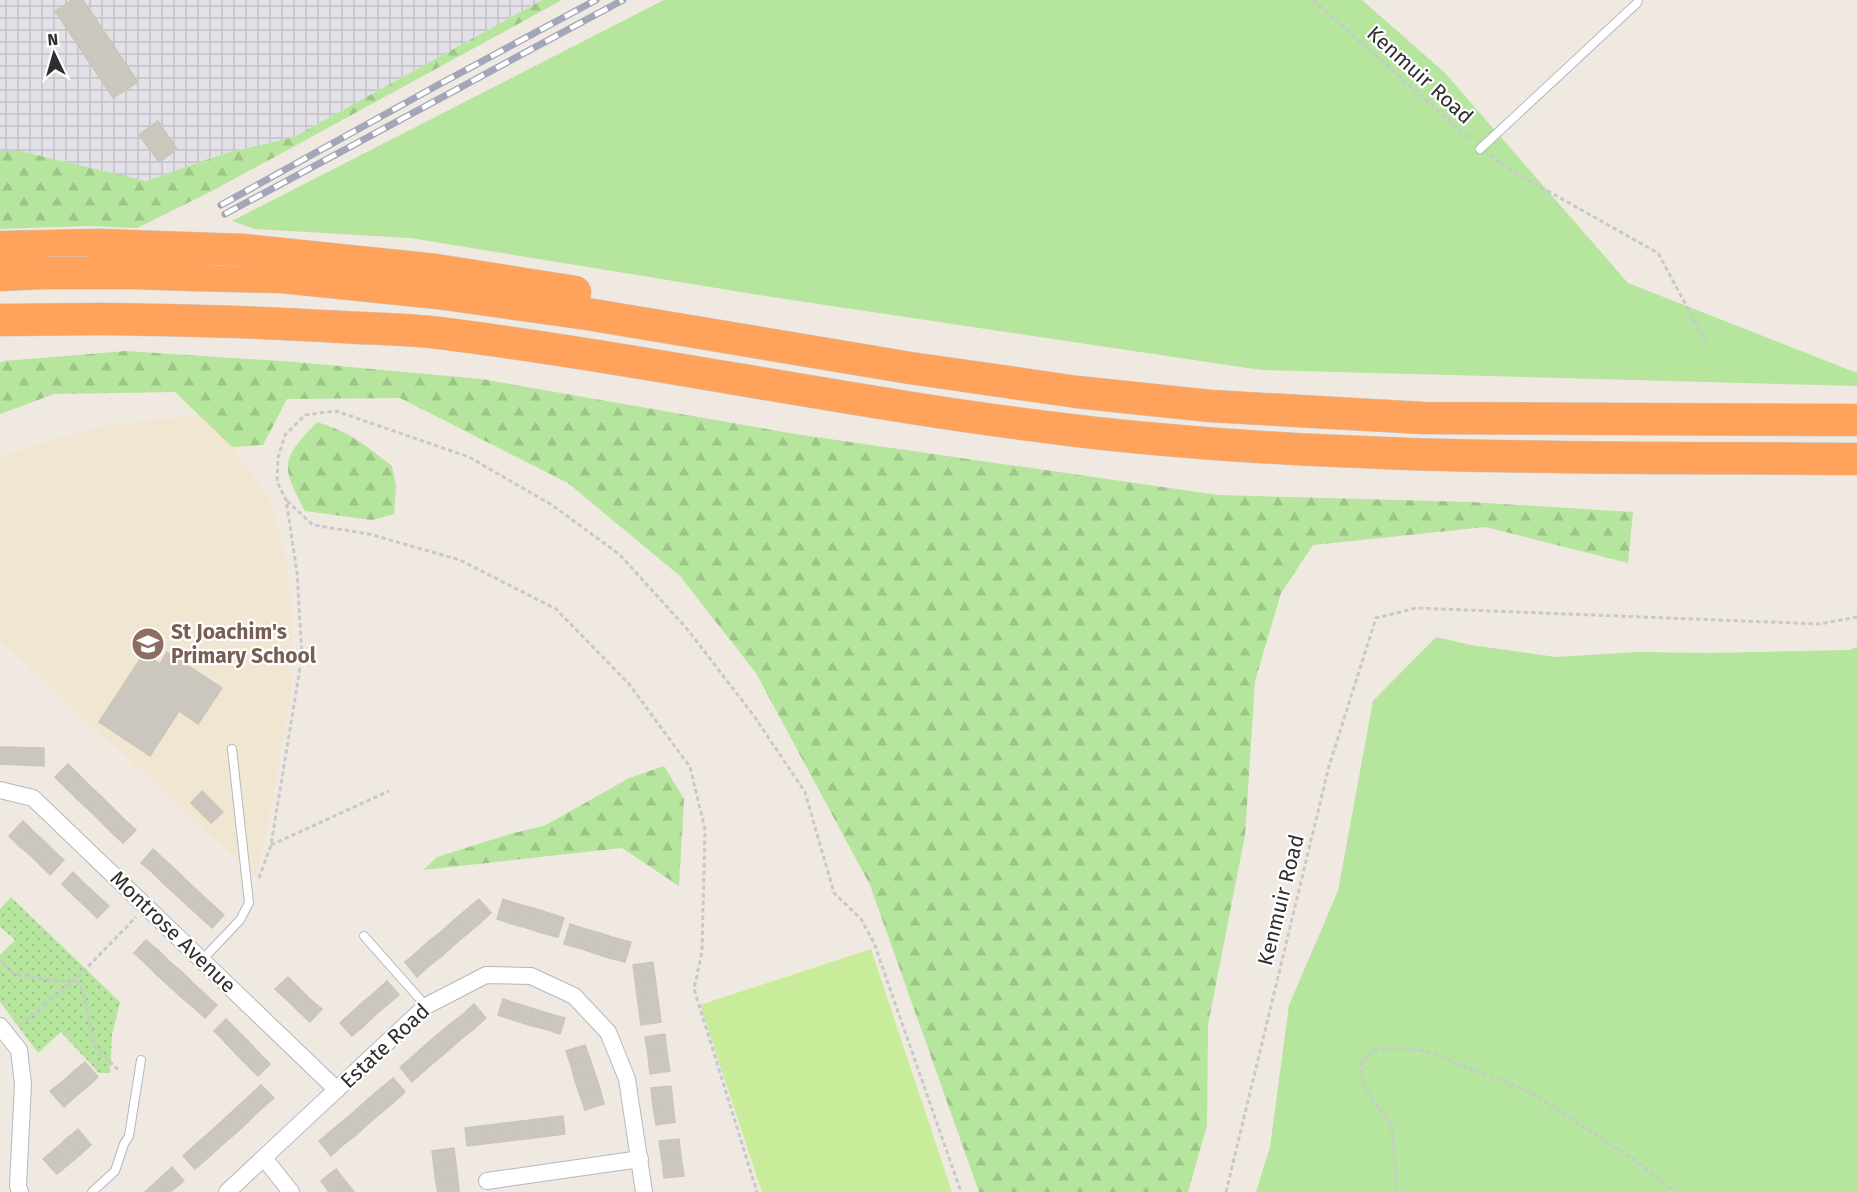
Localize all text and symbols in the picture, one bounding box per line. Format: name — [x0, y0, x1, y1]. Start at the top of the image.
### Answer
street label: Kenmuir Road — [1361, 20, 1479, 130]
north arrow — [24, 24, 84, 84]
text: N — [47, 30, 59, 49]
place label: St Joachim's Primary School — [171, 619, 317, 669]
school or university icon: St Joachim's Primary School — [130, 626, 166, 662]
street label: Kenmuir Road — [1252, 832, 1310, 968]
street label: Montrose Avenue — [105, 865, 241, 999]
street label: Estate Road — [335, 998, 435, 1094]

